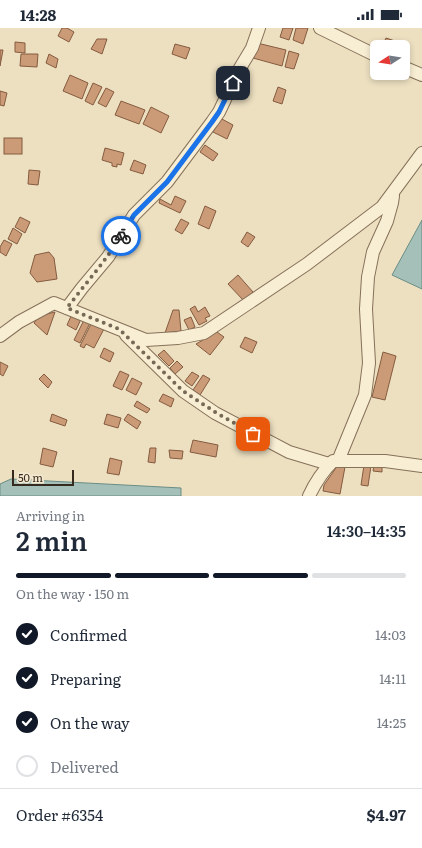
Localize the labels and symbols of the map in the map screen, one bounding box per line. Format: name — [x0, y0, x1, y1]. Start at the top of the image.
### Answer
north arrow — [370, 40, 410, 80]
pin — [216, 66, 250, 100]
courier — [101, 216, 141, 256]
pin — [236, 417, 270, 451]
scale bar — [12, 468, 74, 487]

